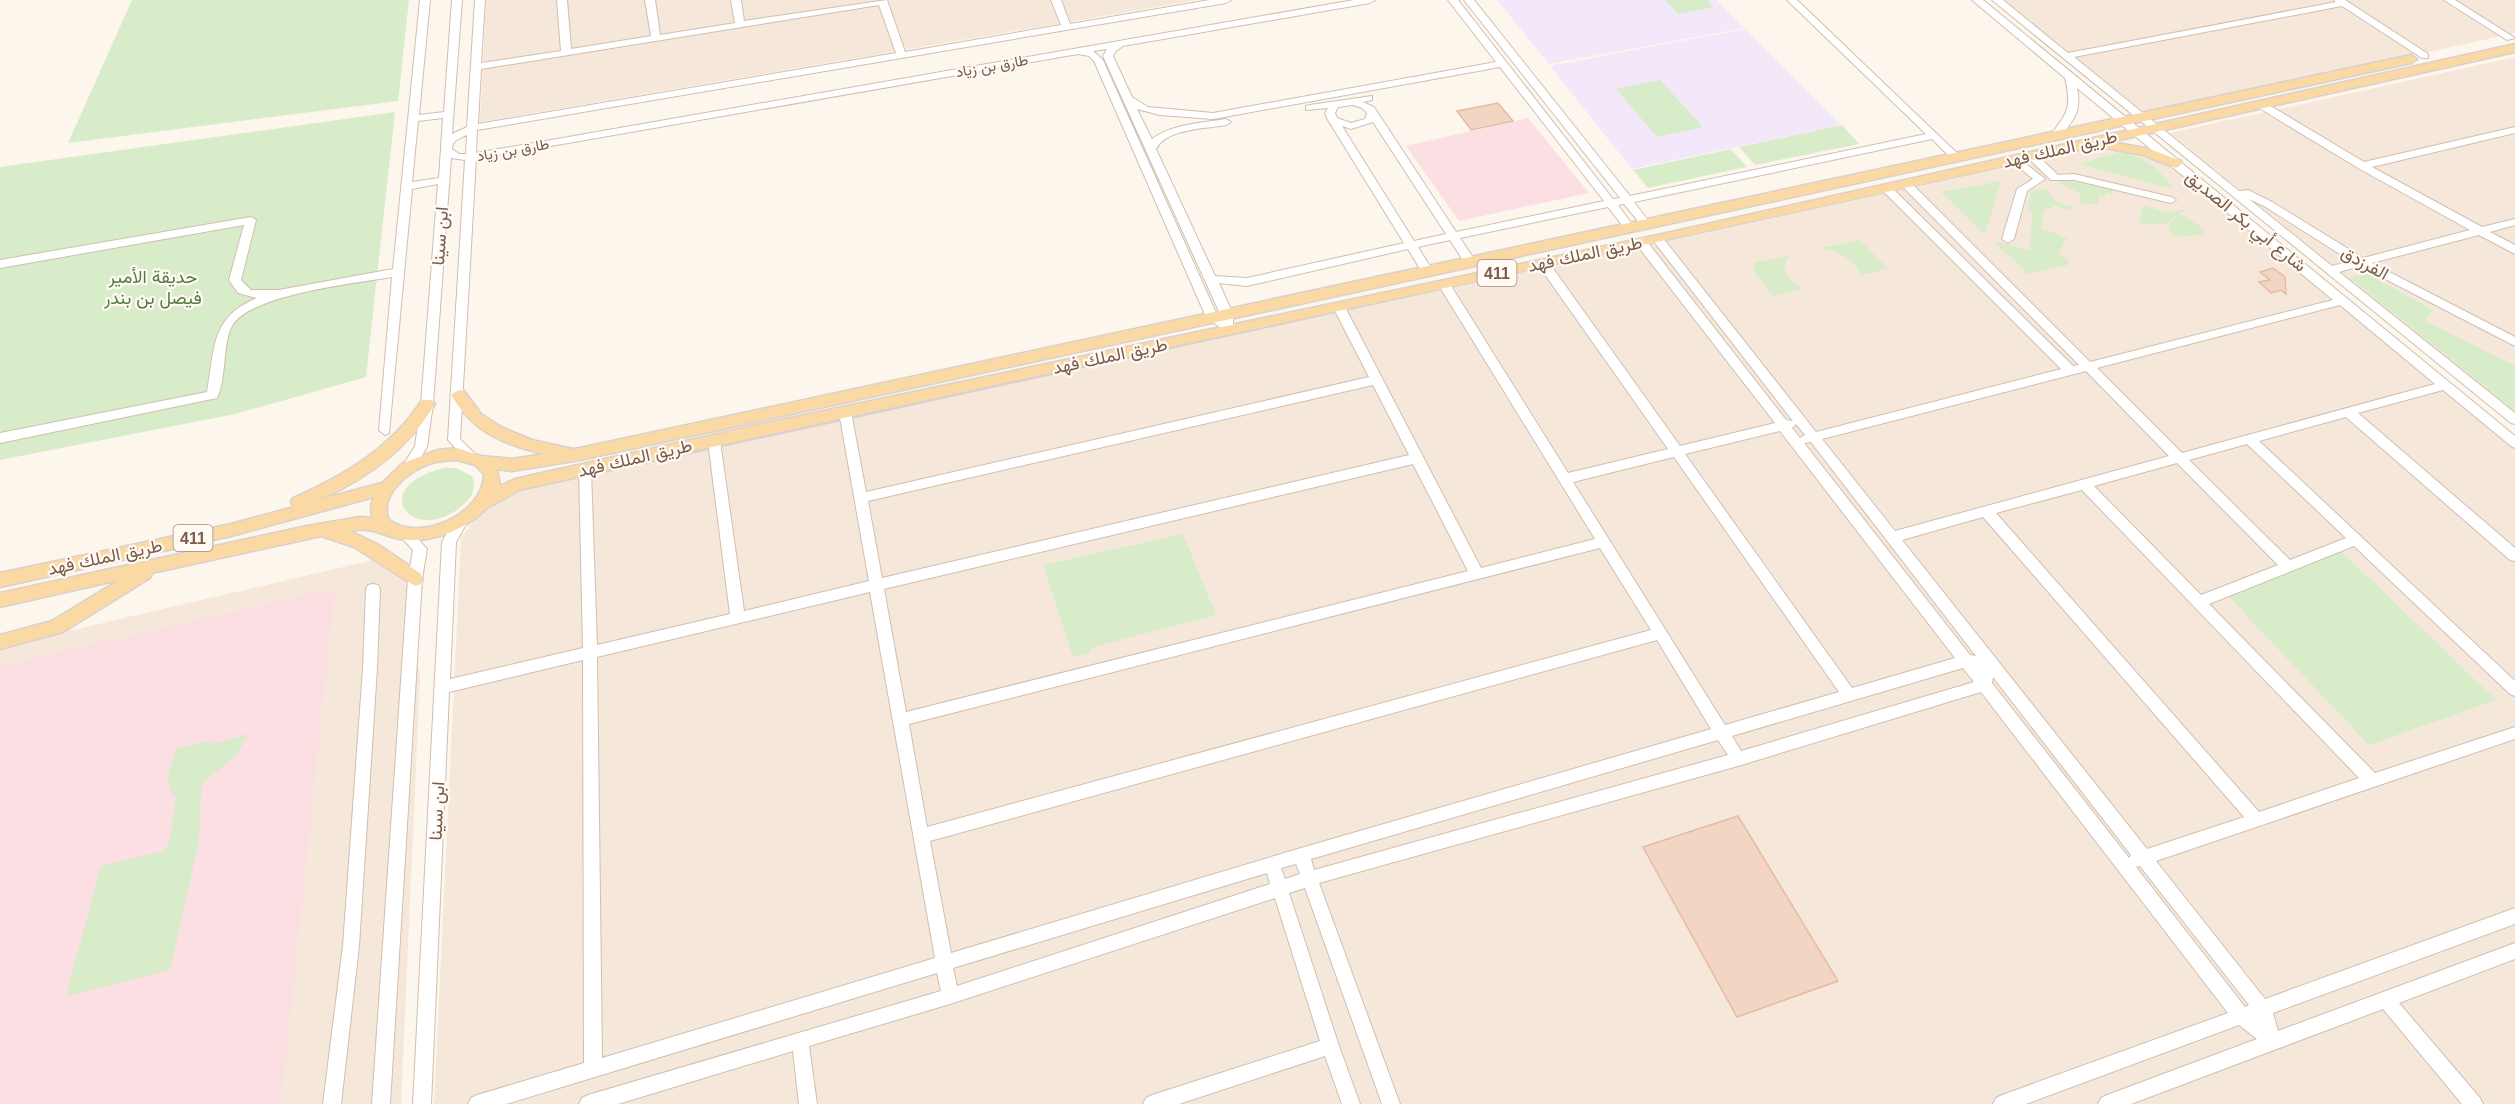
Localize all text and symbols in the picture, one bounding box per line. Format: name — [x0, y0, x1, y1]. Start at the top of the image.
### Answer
street label: طارق بن زياد — [954, 51, 1030, 82]
street label: طريق الملك فهد — [2001, 126, 2119, 173]
street label: طارق بن زياد — [475, 135, 551, 166]
street label: شارع أبي بكر الصديق — [2179, 166, 2310, 280]
street label: ابن سينا — [428, 206, 453, 266]
street label: طريق الملك فهد — [1526, 232, 1644, 277]
street label: الفرزدق — [2337, 242, 2392, 285]
road number: 411 — [1478, 260, 1516, 286]
park label: حديقة الأمير فيصل بن بندر — [103, 267, 202, 309]
street label: طريق الملك فهد — [1051, 334, 1169, 379]
street label: طريق الملك فهد — [576, 435, 694, 482]
road number: 411 — [174, 525, 212, 551]
street label: طريق الملك فهد — [46, 535, 164, 580]
street label: ابن سينا — [425, 781, 450, 841]

